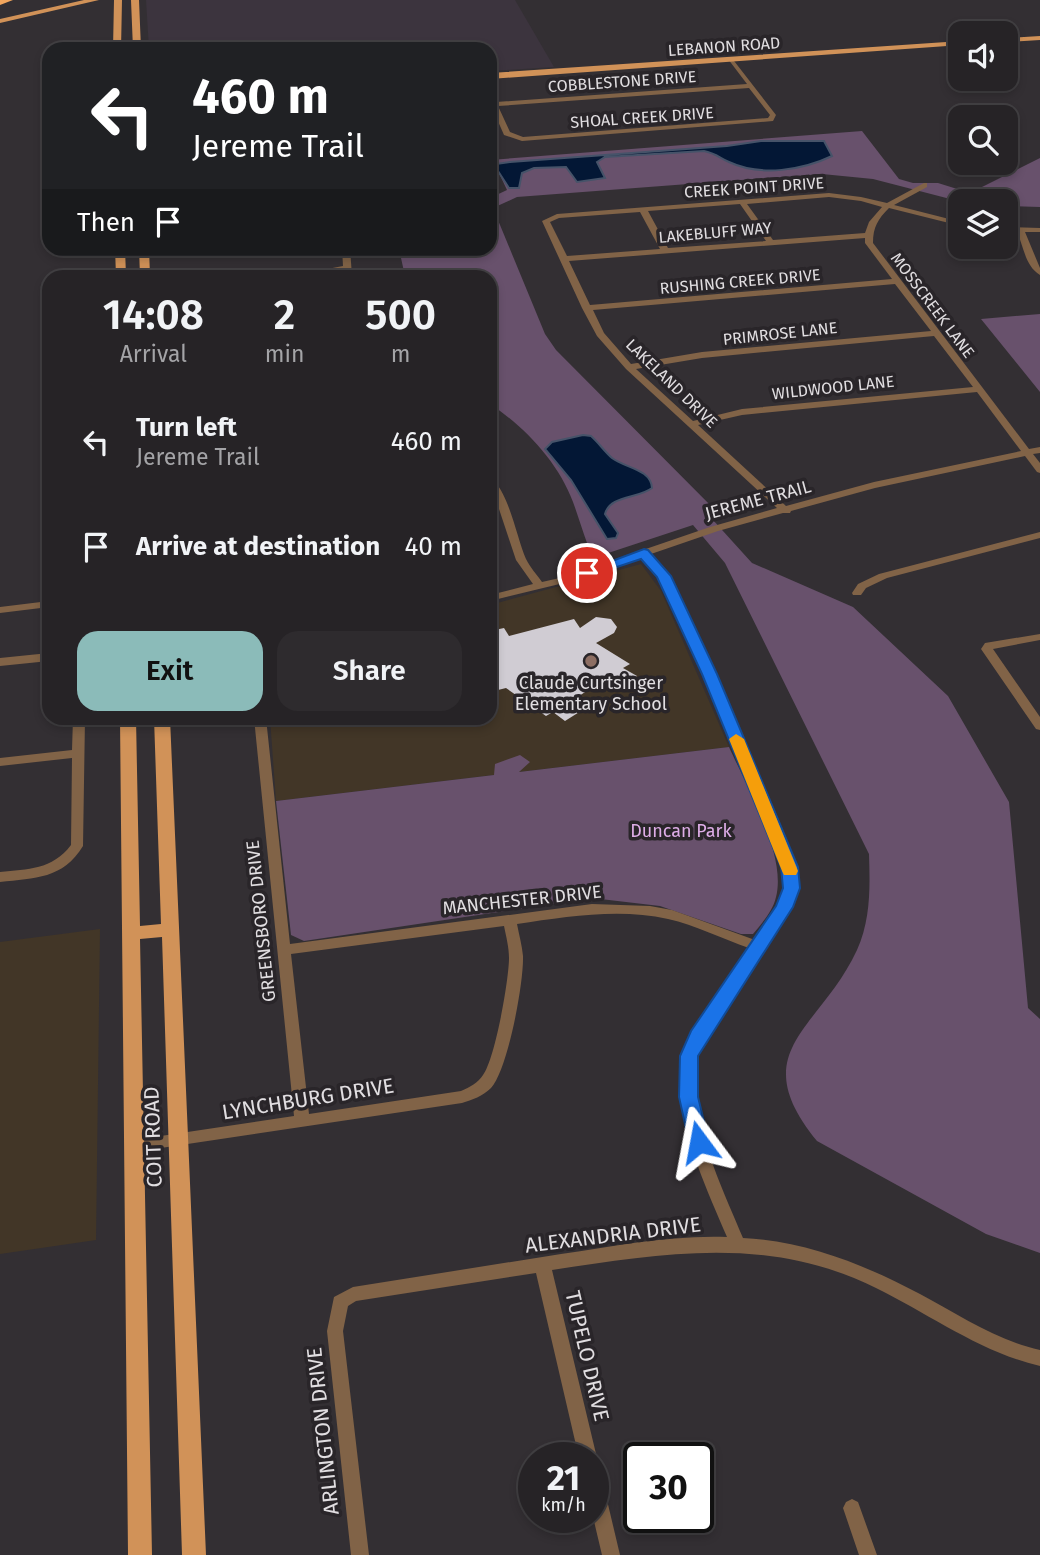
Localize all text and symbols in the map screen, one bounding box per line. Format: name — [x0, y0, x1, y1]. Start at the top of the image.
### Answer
map controls — [948, 21, 1018, 259]
button: sound — [948, 21, 1018, 91]
street label: LEBANON ROAD — [667, 33, 781, 60]
text: 460 m — [192, 67, 329, 126]
street label: COBBLESTONE DRIVE — [547, 67, 697, 96]
icon: left — [77, 70, 168, 161]
street label: SHOAL CREEK DRIVE — [570, 103, 714, 132]
button: search — [948, 105, 1018, 175]
text: Jereme Trail — [192, 127, 364, 165]
street label: CREEK POINT DRIVE — [683, 173, 825, 202]
button: layers — [948, 189, 1018, 259]
icon: arrive — [149, 203, 187, 241]
text: Then — [77, 207, 135, 238]
street label: LAKEBLUFF WAY — [658, 218, 773, 247]
street label: MOSSCREEK LANE — [887, 249, 978, 362]
street label: RUSHING CREEK DRIVE — [659, 265, 821, 298]
text: 14:08 — [103, 290, 204, 340]
text: 2 — [274, 290, 295, 340]
text: 500 — [365, 290, 436, 340]
street label: PRIMROSE LANE — [722, 318, 838, 349]
street label: LAKELAND DRIVE — [622, 335, 721, 432]
text: Arrival — [120, 340, 187, 368]
text: min — [265, 340, 304, 368]
text: m — [391, 340, 411, 368]
street label: WILDWOOD LANE — [771, 372, 895, 403]
text: Turn left — [136, 412, 237, 443]
icon: left — [77, 423, 115, 461]
text: 460 m — [391, 426, 462, 457]
text: Jereme Trail — [136, 443, 260, 471]
street label: JEREME TRAIL — [703, 475, 813, 525]
icon: arrive — [77, 528, 115, 566]
text: Arrive at destination — [136, 531, 380, 562]
text: 40 m — [404, 531, 462, 562]
pin — [557, 543, 617, 603]
icon: arrive — [568, 554, 606, 592]
button: Exit — [77, 631, 263, 711]
button: Share — [277, 631, 462, 711]
marker: Claude Curtsinger Elementary School — [583, 653, 599, 669]
place label: Claude Curtsinger Elementary School — [515, 672, 667, 715]
park label: Duncan Park — [630, 820, 733, 842]
street label: GREENSBORO DRIVE — [242, 839, 280, 1003]
street label: MANCHESTER DRIVE — [441, 881, 603, 919]
street label: LYNCHBURG DRIVE — [220, 1073, 396, 1125]
street label: COIT ROAD — [138, 1086, 168, 1188]
position arrow — [662, 1105, 736, 1179]
street label: ALEXANDRIA DRIVE — [524, 1211, 702, 1259]
street label: TUPELO DRIVE — [559, 1288, 615, 1424]
street label: ARLINGTON DRIVE — [301, 1346, 345, 1516]
speed limit sign: 30 — [623, 1442, 714, 1533]
text: 21 — [547, 1457, 580, 1499]
text: km/h — [541, 1494, 586, 1516]

